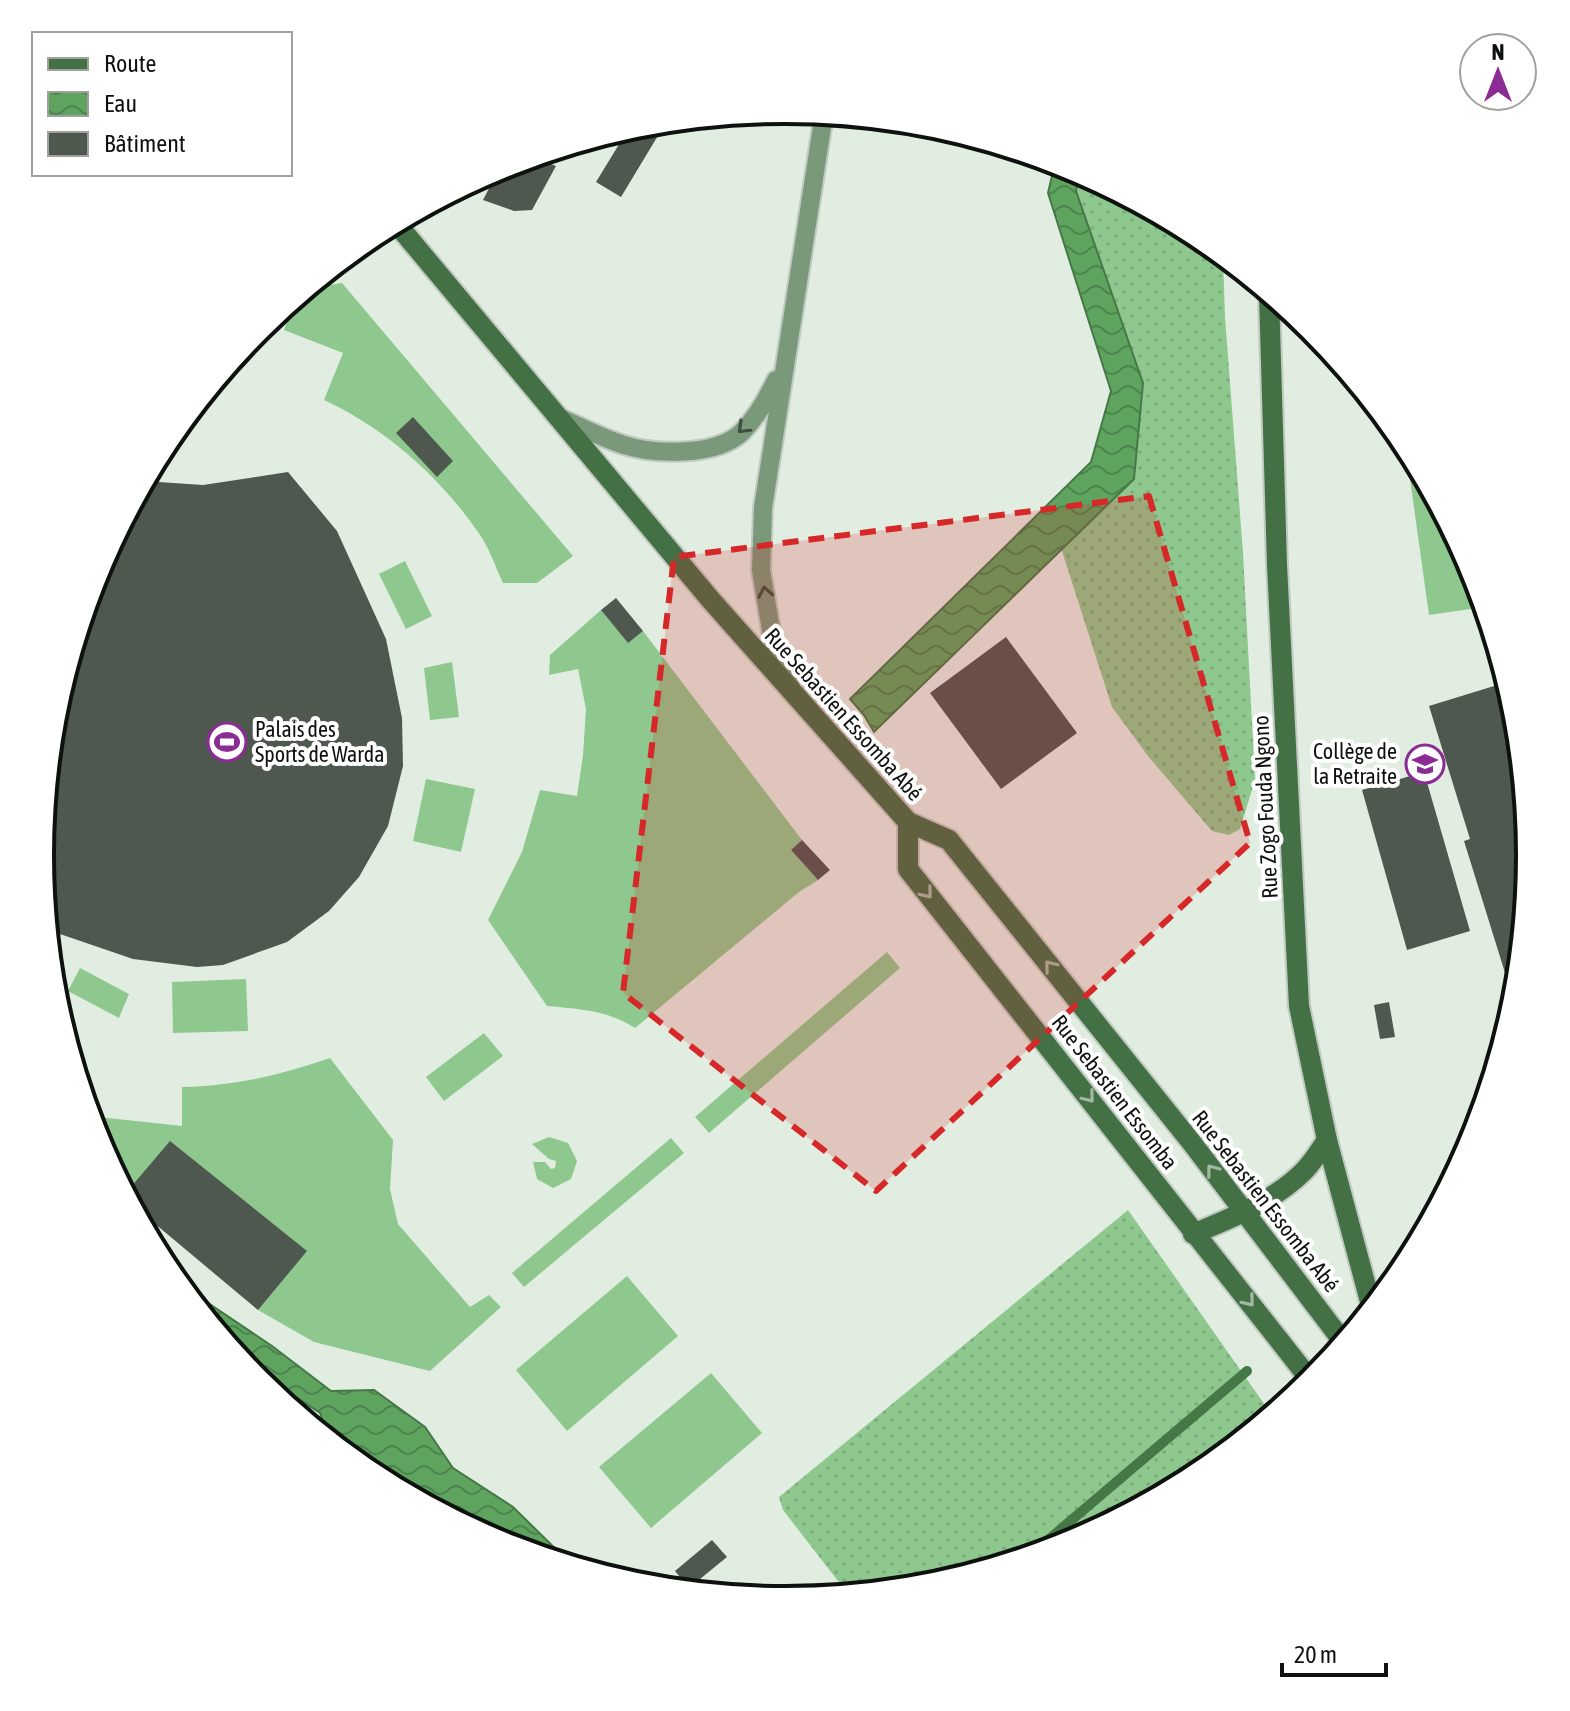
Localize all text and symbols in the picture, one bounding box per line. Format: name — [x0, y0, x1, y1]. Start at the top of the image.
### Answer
legend — [32, 32, 292, 176]
north arrow — [1458, 32, 1538, 112]
text: N — [1492, 39, 1504, 65]
text: Route — [104, 50, 156, 77]
text: Eau — [104, 90, 137, 117]
text: Bâtiment — [104, 130, 186, 157]
one-way arrow — [738, 419, 752, 434]
one-way arrow — [757, 585, 774, 598]
street label: Rue Sebastien Essomba Abé — [760, 622, 928, 806]
street label: Rue Zogo Fouda Ngono — [1247, 715, 1283, 899]
place label: Palais des Sports de Warda — [255, 716, 385, 767]
sports icon: Palais des Sports de Warda — [206, 721, 248, 763]
place label: Collège de la Retraite — [1313, 738, 1397, 789]
school or university icon: Collège de la Retraite — [1404, 743, 1446, 785]
one-way arrow — [917, 884, 932, 898]
one-way arrow — [1045, 961, 1060, 975]
street label: Rue Sebastien Essomba — [1047, 1009, 1183, 1175]
one-way arrow — [1079, 1087, 1094, 1102]
street label: Rue Sebastien Essomba Abé — [1187, 1105, 1345, 1297]
one-way arrow — [1207, 1164, 1221, 1179]
one-way arrow — [1239, 1292, 1254, 1307]
scale bar — [1282, 1627, 1386, 1677]
text: 20 m — [1294, 1641, 1337, 1668]

